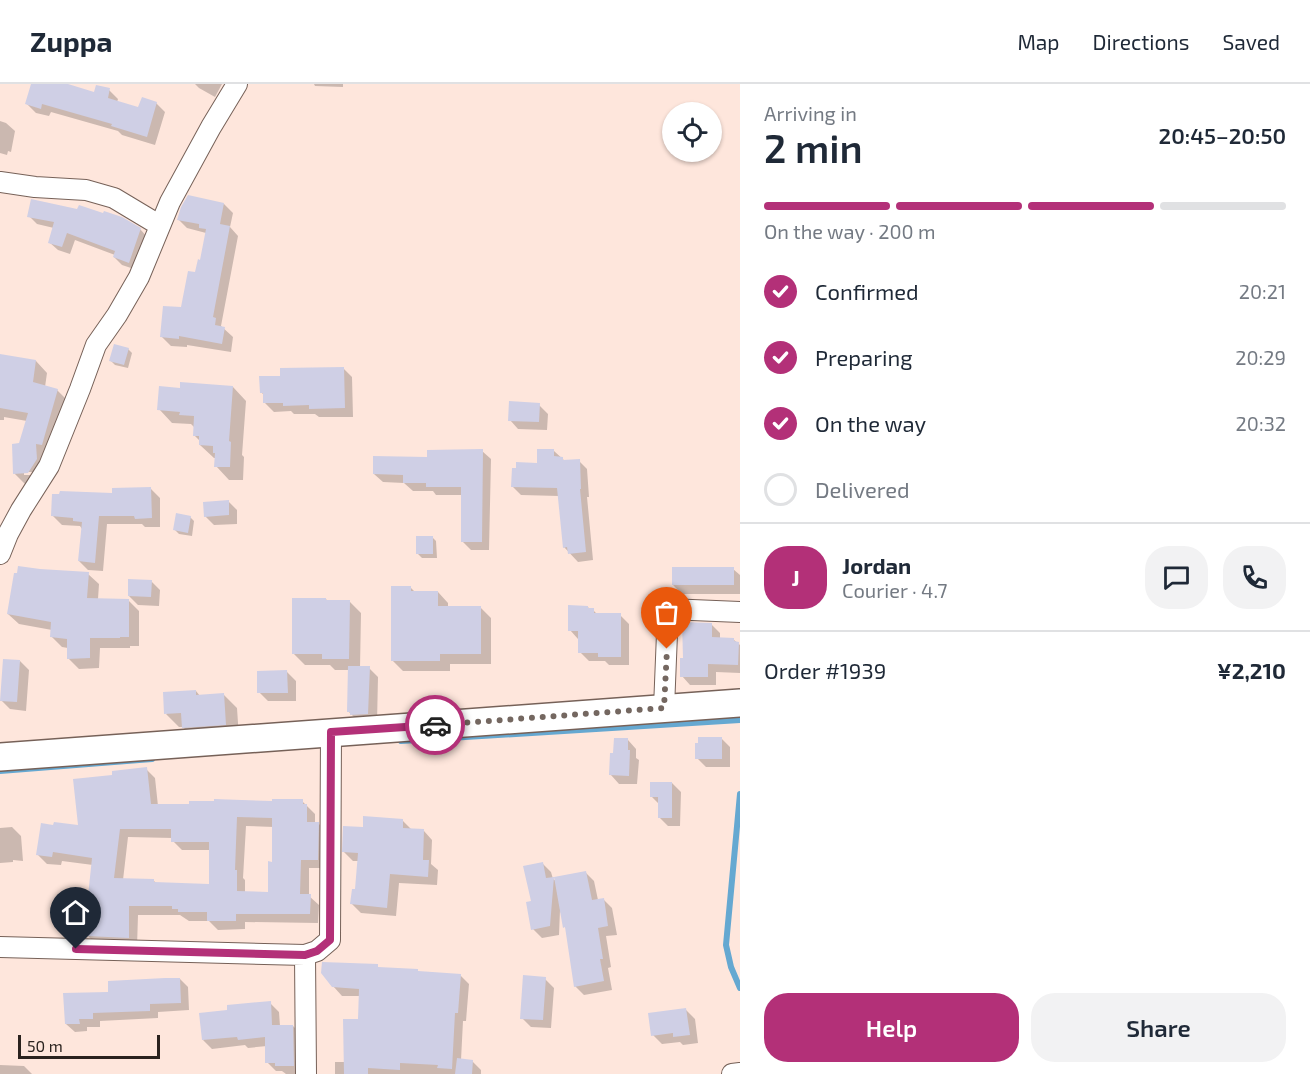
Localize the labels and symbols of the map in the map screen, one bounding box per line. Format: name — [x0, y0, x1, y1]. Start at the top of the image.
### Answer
pin — [641, 587, 692, 649]
courier — [405, 695, 465, 755]
pin — [50, 887, 101, 949]
scale bar — [18, 1032, 160, 1060]

